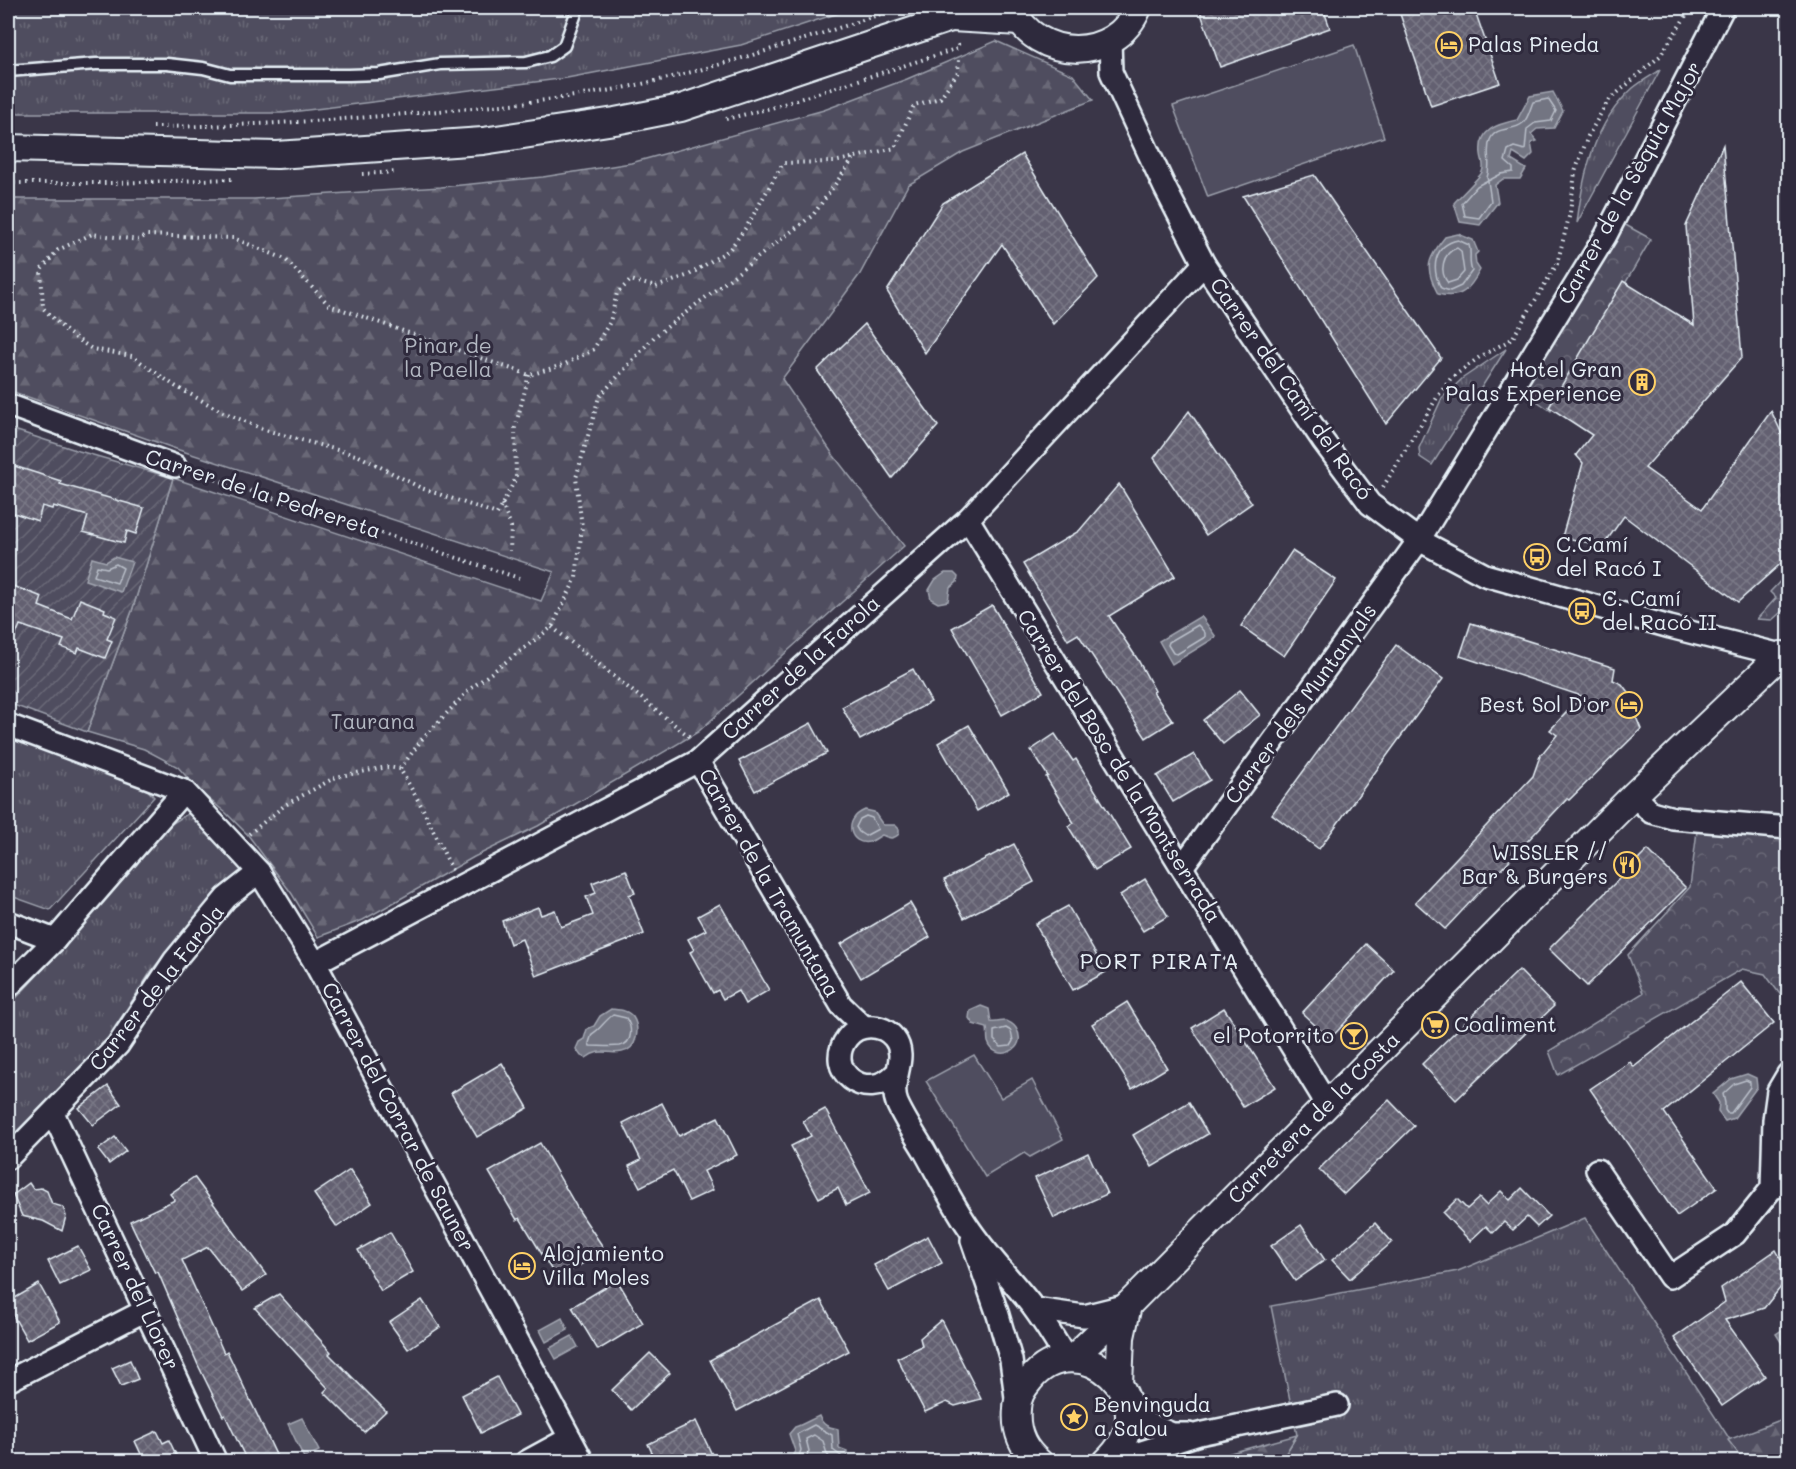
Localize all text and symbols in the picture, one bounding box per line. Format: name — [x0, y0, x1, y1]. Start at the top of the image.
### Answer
hotel icon: Palas Pineda — [1434, 30, 1464, 60]
place label: Palas Pineda — [1468, 30, 1599, 57]
street label: Carrer de la Sèquia Major — [1551, 56, 1707, 308]
street label: Carrer del Camí del Racó — [1205, 272, 1379, 505]
park label: Pinar de la Paella — [404, 331, 492, 382]
place label: Hotel Gran Palas Experience — [1445, 355, 1622, 406]
building icon: Hotel Gran Palas Experience — [1627, 367, 1657, 397]
street label: Carrer de la Pedrereta — [142, 442, 385, 543]
place label: C.Camí del Racó I — [1556, 530, 1662, 581]
bus stop icon: C.Camí del Racó I — [1522, 542, 1552, 572]
place label: C. Camí del Racó II — [1602, 584, 1717, 635]
street label: Carrer de la Farola — [715, 589, 885, 745]
bus stop icon: C. Camí del Racó II — [1567, 596, 1597, 626]
street label: Carrer dels Muntanyals — [1218, 598, 1382, 809]
street label: Carrer del Bosc de la Montserrada — [1012, 604, 1228, 927]
place label: Best Sol D'or — [1479, 690, 1610, 717]
hotel icon: Best Sol D'or — [1614, 690, 1644, 720]
park label: Taurana — [331, 707, 415, 734]
street label: Carrer de la Tramuntana — [694, 763, 847, 1001]
place label: WISSLER // Bar & Burgers — [1462, 838, 1608, 889]
restaurant icon: WISSLER // Bar & Burgers — [1612, 850, 1642, 880]
street label: Carrer de la Farola — [82, 899, 229, 1076]
district label: PORT PIRATA — [1080, 946, 1240, 975]
street label: Carrer del Corrar de Sauner — [317, 977, 482, 1256]
supermarket icon: Coaliment — [1420, 1010, 1450, 1040]
place label: Coaliment — [1454, 1010, 1557, 1037]
place label: el Potorrito — [1213, 1021, 1334, 1048]
bar icon: el Potorrito — [1339, 1021, 1369, 1051]
street label: Carretera de la Costa — [1221, 1025, 1405, 1209]
street label: Carrer del Llorer — [86, 1199, 187, 1374]
place label: Alojamiento Villa Moles — [542, 1239, 664, 1290]
hotel icon: Alojamiento Villa Moles — [507, 1251, 537, 1281]
place label: Benvinguda a Salou — [1094, 1390, 1211, 1441]
place icon: Benvinguda a Salou — [1059, 1402, 1089, 1432]

